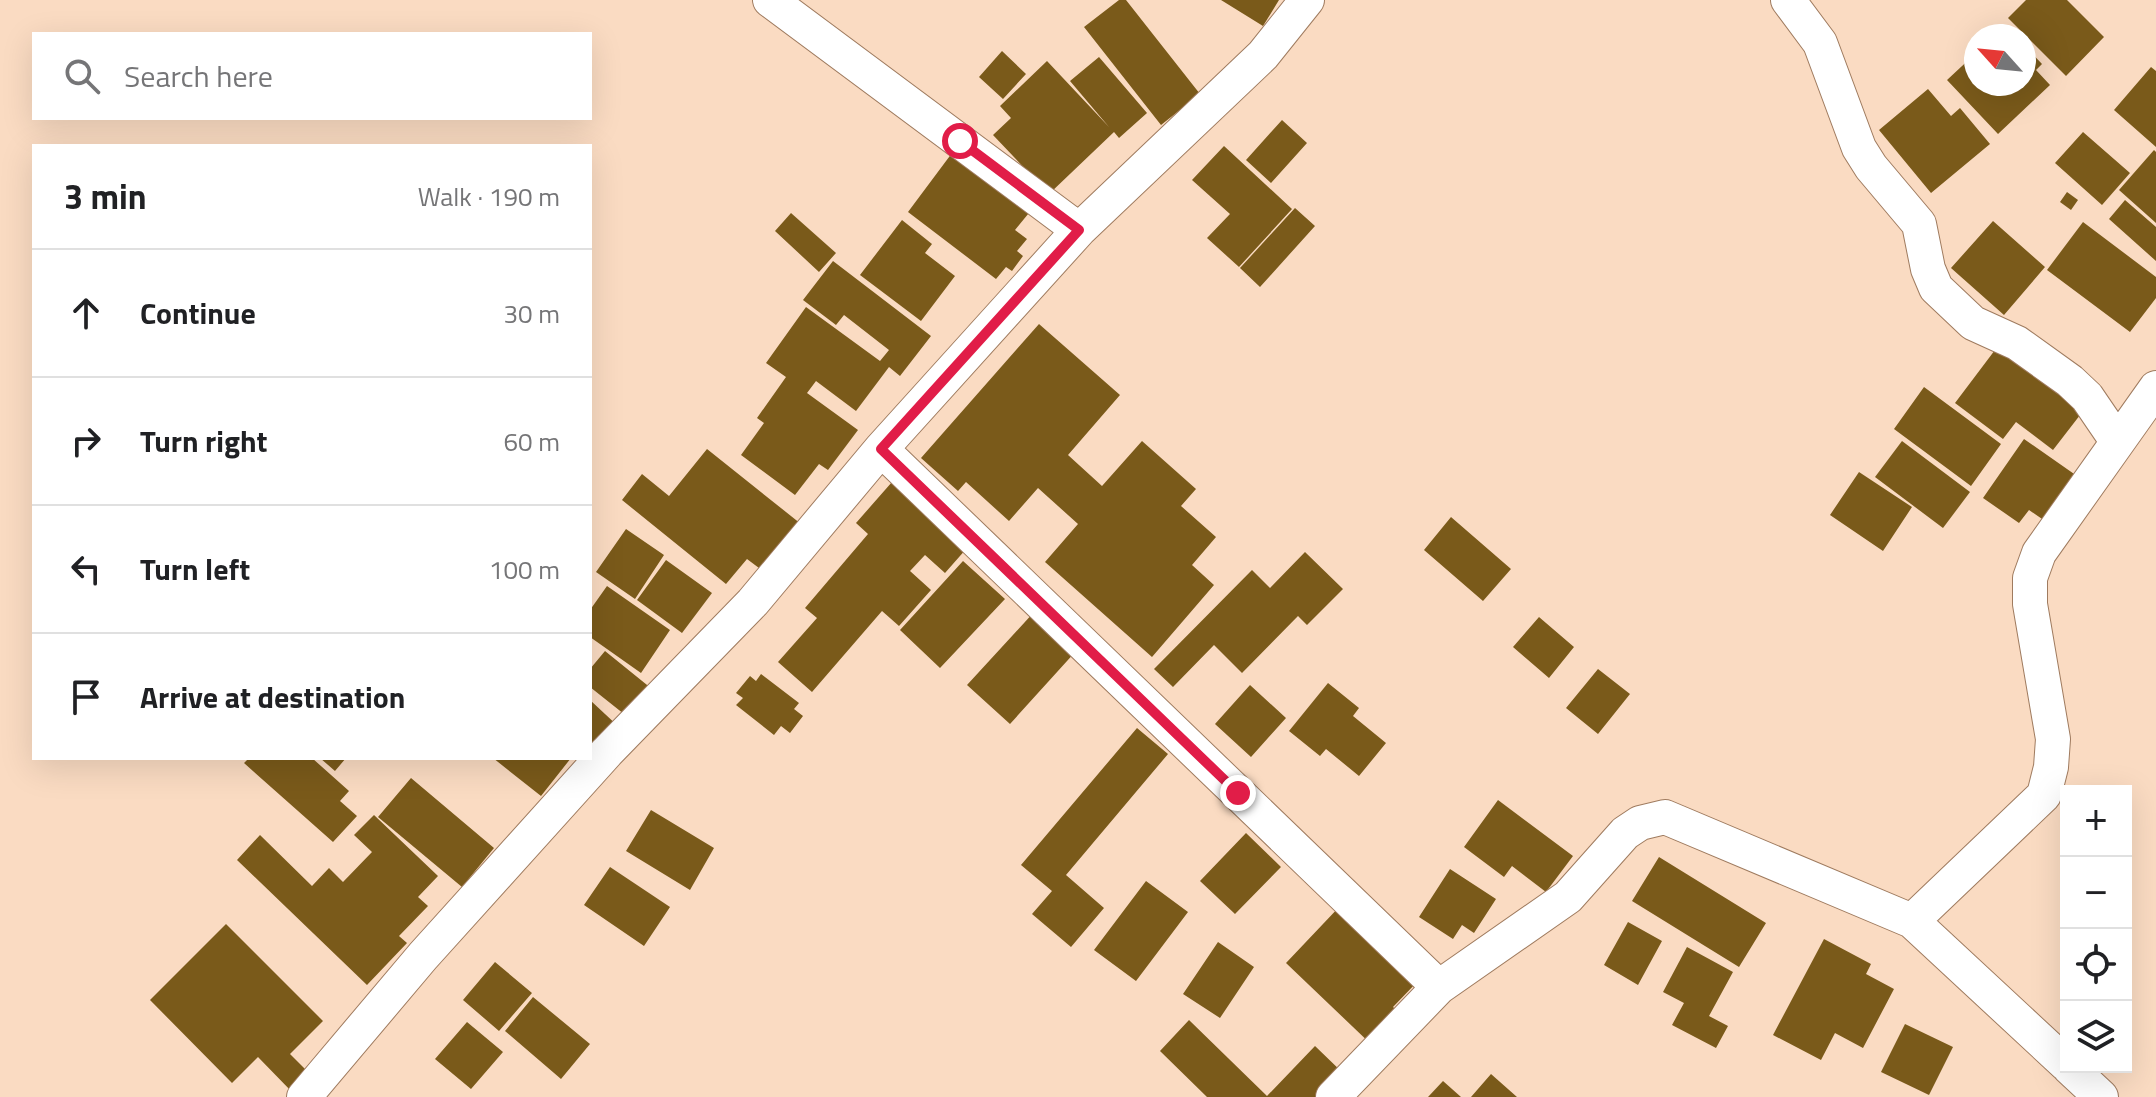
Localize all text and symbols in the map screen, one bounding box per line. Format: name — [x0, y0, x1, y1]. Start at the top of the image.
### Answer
north arrow — [1964, 24, 2036, 96]
search box — [32, 32, 592, 120]
text: Search here — [124, 53, 273, 99]
icon: search — [60, 54, 104, 98]
route start — [942, 123, 978, 159]
text: 3 min — [64, 170, 147, 222]
text: Walk · 190 m — [418, 177, 560, 216]
text: Continue — [140, 290, 256, 336]
icon: ahead — [64, 291, 108, 335]
text: 30 m — [503, 294, 560, 333]
text: Turn right — [140, 418, 268, 464]
icon: right — [64, 419, 108, 463]
text: 60 m — [503, 422, 560, 461]
text: Turn left — [140, 546, 250, 592]
icon: left — [64, 547, 108, 591]
text: 100 m — [489, 550, 560, 589]
text: Arrive at destination — [140, 674, 405, 720]
icon: arrive — [64, 675, 108, 719]
route end — [1220, 775, 1256, 811]
map controls — [2060, 785, 2132, 1073]
button: + — [2060, 785, 2132, 857]
button: − — [2060, 857, 2132, 929]
button: locate — [2060, 929, 2132, 1001]
button: layers — [2060, 1001, 2132, 1073]

